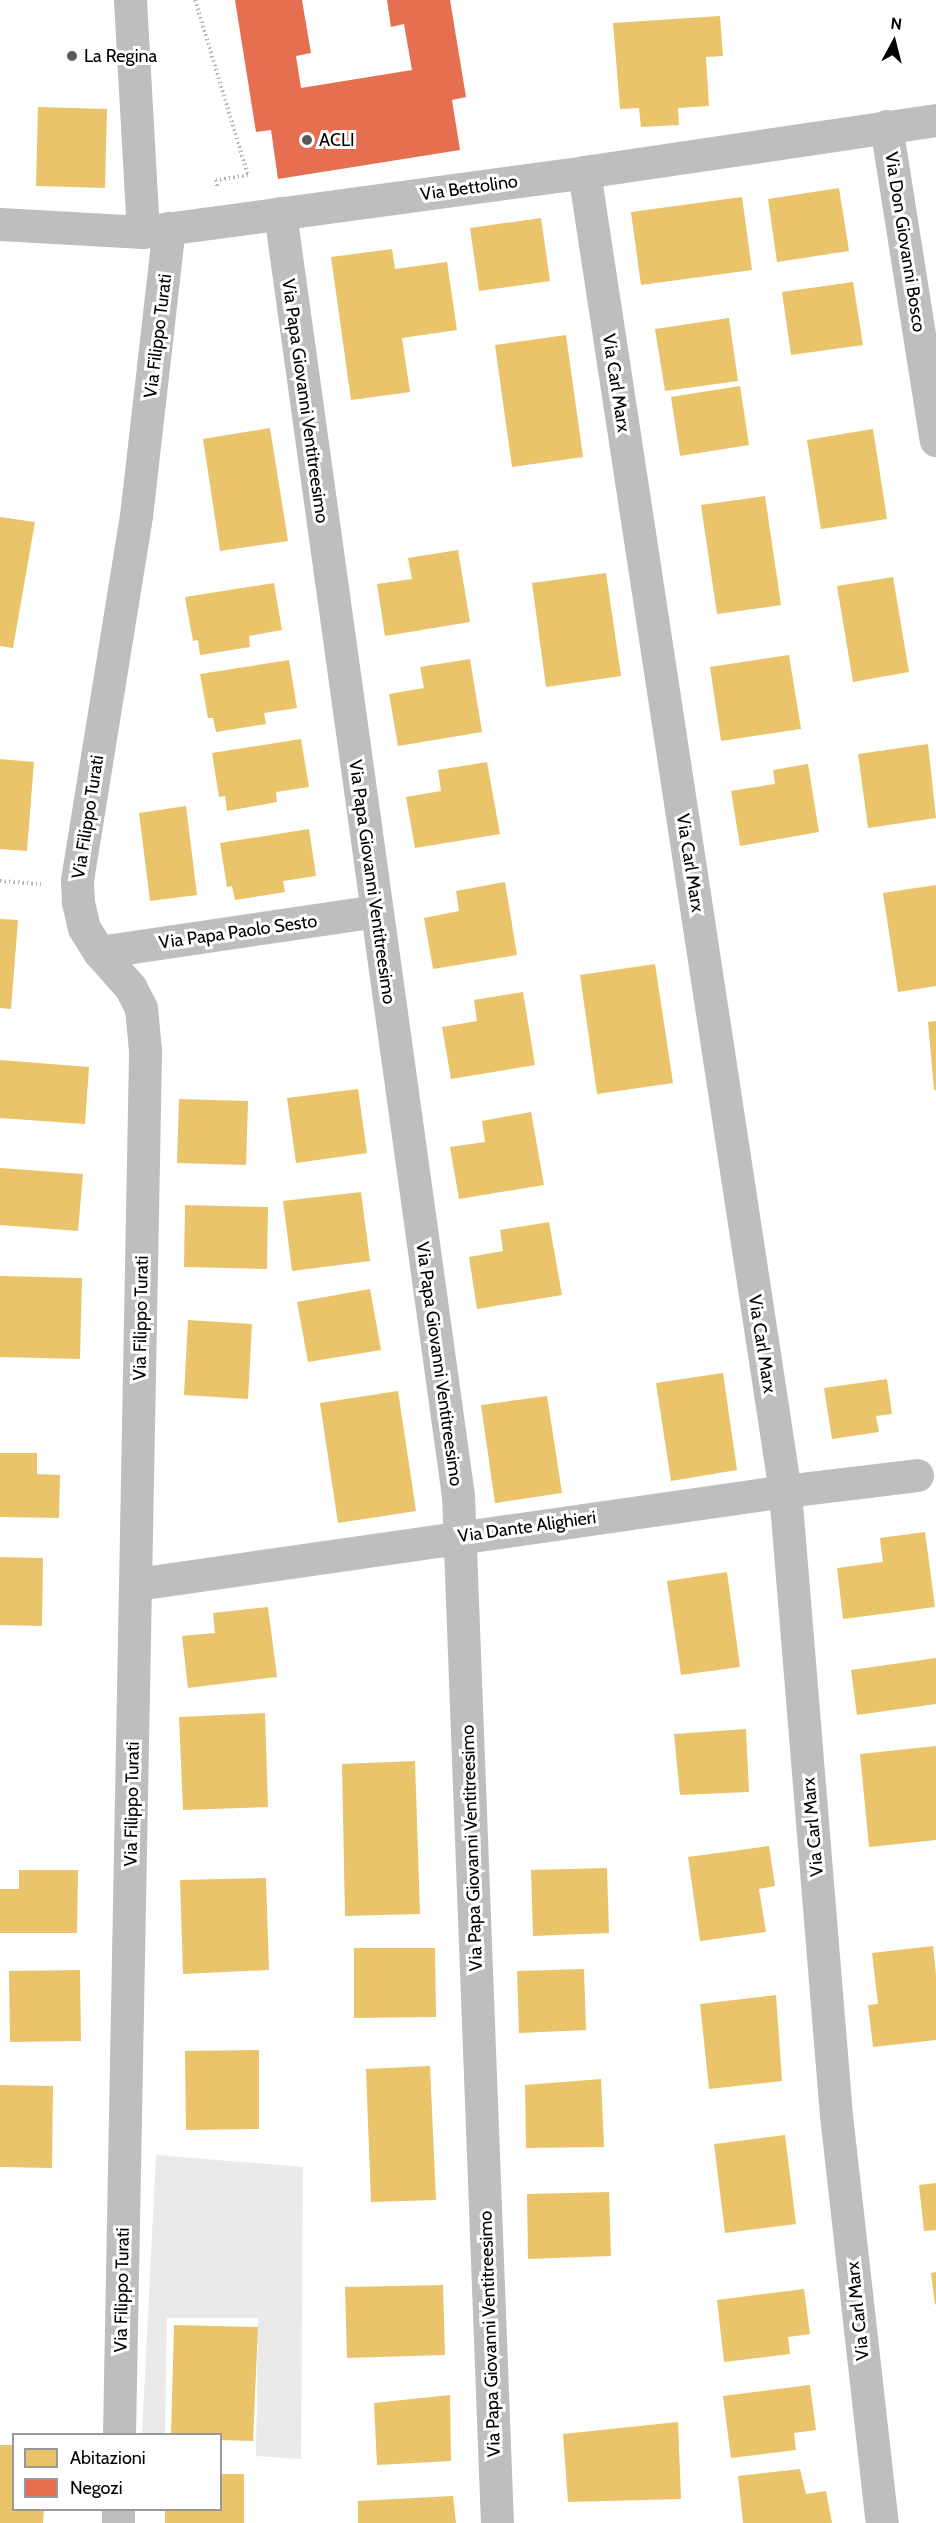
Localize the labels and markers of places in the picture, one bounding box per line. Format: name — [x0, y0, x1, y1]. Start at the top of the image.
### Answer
place label: La Regina — [84, 45, 157, 67]
marker: La Regina — [65, 49, 79, 63]
place label: ACLI — [319, 129, 355, 151]
marker: ACLI — [300, 133, 314, 147]

